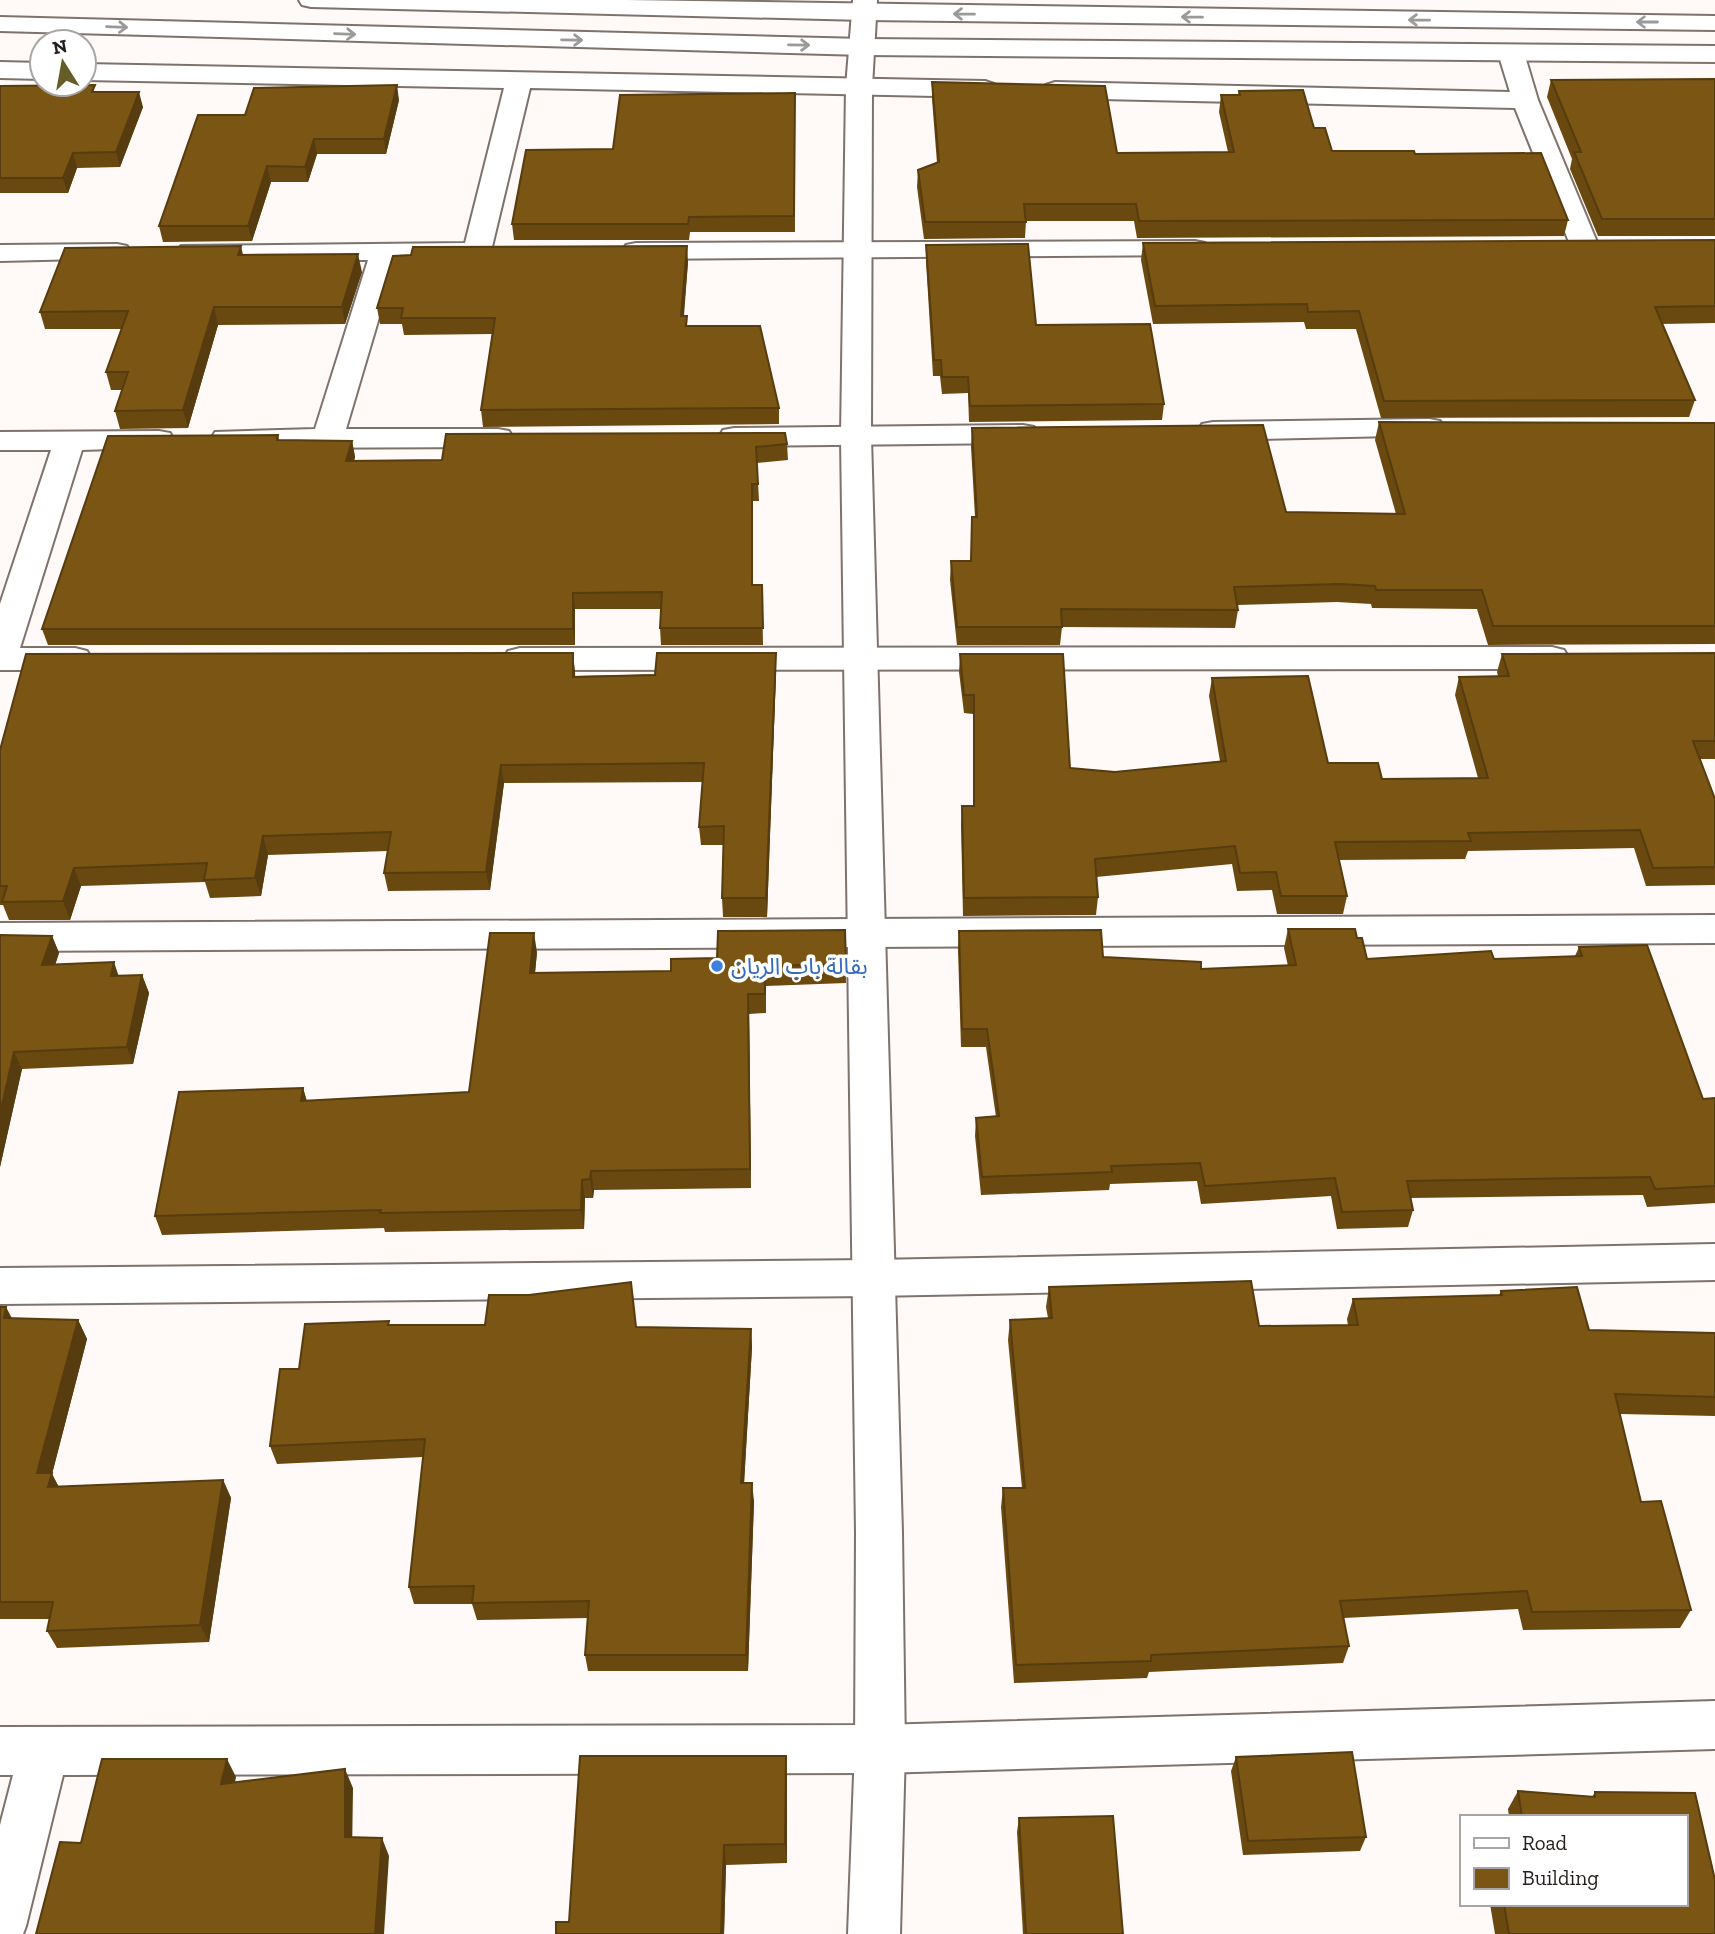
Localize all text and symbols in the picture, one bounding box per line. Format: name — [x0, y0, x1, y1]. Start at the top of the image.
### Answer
one-way arrow — [953, 7, 976, 21]
one-way arrow — [1181, 10, 1204, 24]
one-way arrow — [1408, 13, 1431, 27]
one-way arrow — [1636, 15, 1659, 29]
one-way arrow — [105, 21, 128, 34]
one-way arrow — [333, 27, 356, 41]
north arrow — [28, 28, 98, 98]
text: N — [51, 34, 69, 59]
one-way arrow — [560, 34, 583, 47]
one-way arrow — [788, 39, 811, 52]
place label: بقالة باب الريان — [731, 952, 868, 980]
marker: بقالة باب الريان — [709, 958, 725, 974]
legend — [1460, 1815, 1687, 1906]
text: Road — [1522, 1830, 1568, 1855]
text: Building — [1522, 1865, 1599, 1890]

